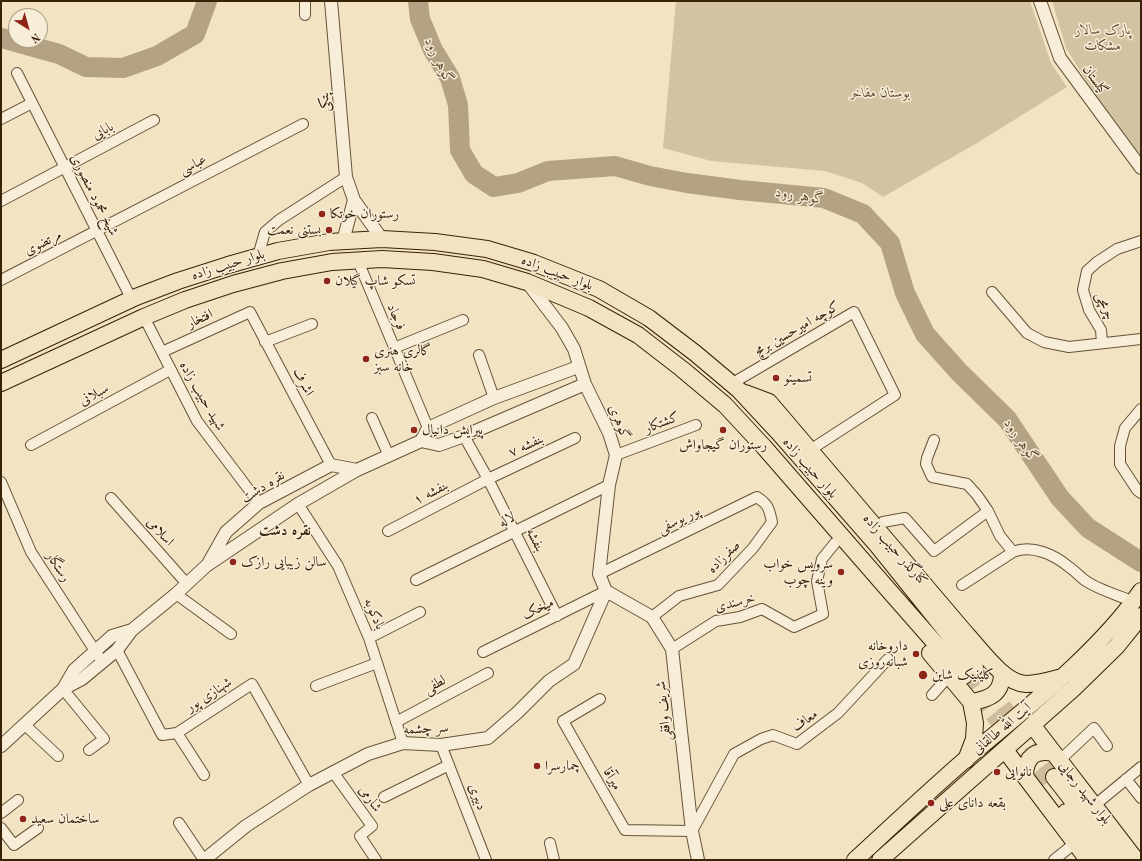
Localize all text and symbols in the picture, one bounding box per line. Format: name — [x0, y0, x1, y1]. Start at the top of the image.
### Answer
north arrow — [8, 8, 48, 48]
park label: پارک سالار مشکات — [1075, 22, 1131, 54]
text: N — [28, 30, 42, 44]
water label: گوهر رود — [420, 35, 458, 87]
street label: گیلستان — [1078, 62, 1112, 98]
park label: بوستان مفاخر — [850, 85, 910, 101]
street label: پتکی — [316, 91, 334, 113]
street label: بابایی — [89, 118, 117, 144]
street label: شیخ محمود منصوری — [66, 151, 122, 239]
street label: عباسی — [177, 151, 209, 179]
water label: گوهر رود — [774, 183, 826, 209]
place label: رستوران خوتکا — [330, 206, 399, 222]
marker: رستوران خوتکا — [317, 209, 327, 219]
place label: بستنی نعمت — [267, 222, 321, 238]
marker: بستنی نعمت — [324, 225, 334, 235]
street label: مرتضوی — [21, 226, 65, 260]
street label: بلوار حبیب زاده — [189, 246, 267, 284]
street label: بلوار حبیب زاده — [519, 252, 595, 294]
place label: تسکو شاپ گیلان — [335, 273, 416, 289]
marker: تسکو شاپ گیلان — [322, 276, 332, 286]
street label: چرمچی — [1092, 289, 1118, 323]
street label: کوچه امیرحسین برمچ — [751, 298, 843, 360]
street label: فرجاد — [383, 301, 409, 333]
street label: افتخار — [184, 306, 216, 332]
place label: گالری هنری خانه سبز — [374, 343, 431, 376]
marker: گالری هنری خانه سبز — [361, 354, 371, 364]
street label: شهید حبیب زاده — [175, 358, 229, 434]
street label: اشرف — [289, 365, 317, 399]
place label: تسمینو — [784, 370, 812, 386]
marker: تسمینو — [771, 373, 781, 383]
street label: سبلانی — [76, 380, 112, 410]
street label: گوهری — [604, 402, 634, 442]
street label: کشتکار — [642, 409, 682, 437]
water label: گوهر رود — [999, 415, 1043, 467]
place label: پیرایش دانیال — [422, 422, 483, 438]
marker: پیرایش دانیال — [409, 425, 419, 435]
marker: رستوران گیجاواش — [718, 425, 728, 435]
street label: بنفشه ۷ — [506, 431, 546, 461]
street label: بلوار حبیب زاده — [779, 434, 841, 502]
place label: رستوران گیجاواش — [679, 437, 767, 453]
street label: نقره دشت — [238, 467, 288, 507]
street label: بنفشه ۱ — [411, 477, 451, 509]
street label: پور یوسفی — [655, 503, 703, 537]
street label: لاله — [496, 509, 518, 531]
street label: کنارگذر حبیب زاده — [859, 511, 931, 589]
street label: اسلامی — [143, 514, 177, 550]
district label: نقره دشت — [259, 522, 311, 540]
street label: بنفشه — [522, 525, 548, 555]
street label: صفرزاده — [704, 537, 744, 577]
street label: رستگار — [42, 549, 74, 585]
place label: سالن زیبایی رازک — [241, 554, 327, 570]
place label: سرویس خواب وینه چوب — [763, 556, 833, 588]
marker: سالن زیبایی رازک — [228, 557, 238, 567]
marker: سرویس خواب وینه چوب — [836, 567, 846, 577]
street label: خرسندی — [713, 590, 757, 616]
street label: میخک — [519, 594, 557, 624]
street label: بادکوبه — [360, 596, 388, 632]
place label: داروخانه شبانه‌روزی — [858, 638, 908, 670]
marker: داروخانه شبانه‌روزی — [911, 649, 921, 659]
place label: کلینیک شاین — [932, 667, 994, 683]
marker: کلینیک شاین — [917, 669, 929, 681]
street label: لطفی — [421, 672, 449, 698]
street label: شهنازی پور — [183, 674, 235, 716]
street label: شریف واقفی — [652, 680, 676, 742]
street label: آیت الله طالقانی — [969, 700, 1035, 758]
street label: معاف — [789, 706, 821, 736]
street label: سر چشمه — [403, 719, 449, 739]
place label: چمارسرا — [545, 758, 580, 774]
street label: بلوار شهید رجایی — [1055, 758, 1115, 828]
marker: چمارسرا — [532, 761, 542, 771]
place label: نانوایی — [1005, 764, 1032, 780]
street label: میرآقا — [599, 765, 625, 793]
marker: نانوایی — [992, 767, 1002, 777]
street label: دبیری — [464, 781, 490, 813]
street label: شارمی — [355, 782, 385, 816]
place label: بقعه دانای علی — [939, 795, 1006, 811]
marker: بقعه دانای علی — [926, 798, 936, 808]
place label: ساختمان سعید — [31, 811, 99, 827]
marker: ساختمان سعید — [18, 814, 28, 824]

